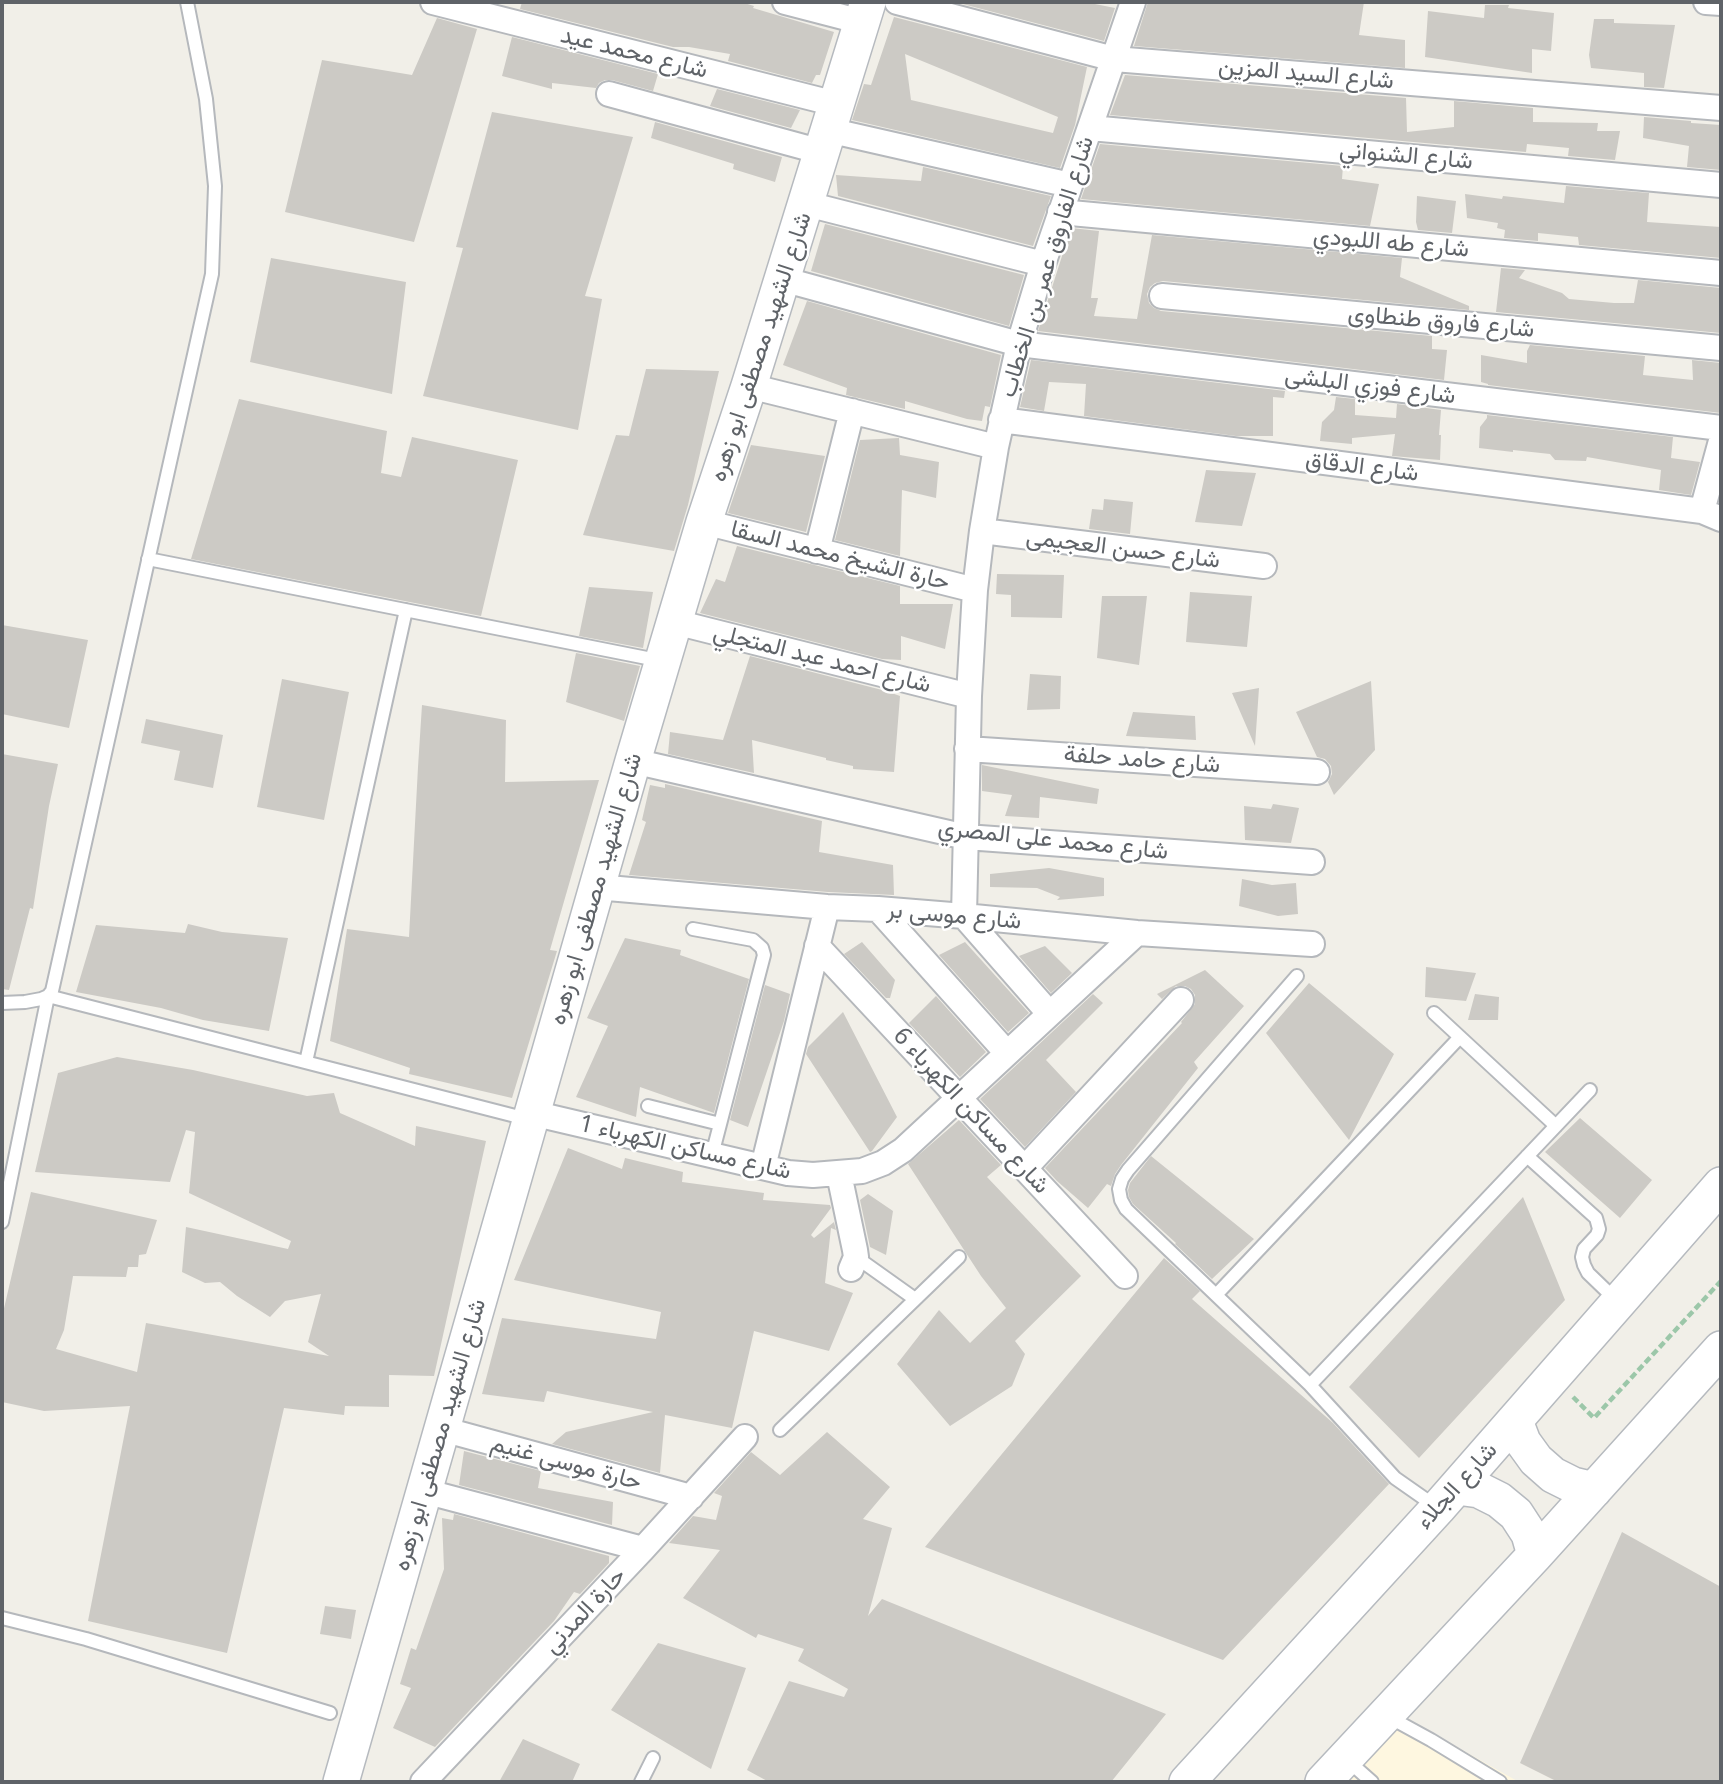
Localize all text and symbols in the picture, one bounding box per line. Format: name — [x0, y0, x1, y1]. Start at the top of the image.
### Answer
street label: شارع محمد عيد — [558, 21, 710, 85]
street label: شارع السيد المزين — [1217, 52, 1395, 96]
street label: شارع الفاروق عمر بن الخطاب — [994, 133, 1100, 401]
street label: شارع الشنواني — [1338, 136, 1474, 176]
street label: شارع الشهيد مصطفى ابو زهره — [704, 209, 818, 485]
street label: شارع طه اللبودي — [1312, 222, 1470, 264]
street label: شارع فاروق طنطاوى — [1347, 300, 1535, 344]
street label: شارع فوزي البلشى — [1283, 361, 1457, 411]
street label: شارع الدقاق — [1304, 446, 1420, 488]
street label: حارة الشيخ محمد السقا — [728, 515, 952, 597]
street label: شارع حسن العجيمى — [1024, 523, 1222, 575]
street label: شارع احمد عبد المتجلي — [710, 618, 934, 700]
street label: شارع حامد حلفة — [1063, 740, 1221, 780]
street label: شارع الشهيد مصطفى ابو زهره — [543, 750, 649, 1028]
street label: شارع محمد على المصري — [936, 814, 1170, 866]
street label: شارع موسى بر — [885, 896, 1023, 936]
street label: شارع مساكن الكهرباء 6 — [887, 1022, 1055, 1200]
street label: شارع مساكن الكهرباء 1 — [576, 1110, 794, 1186]
street label: شارع الشهيد مصطفى ابو زهره — [387, 1296, 493, 1574]
street label: حارة موسى غنيم — [487, 1429, 645, 1497]
street label: شارع الجلاء — [1410, 1436, 1504, 1536]
street label: حارة المدني — [538, 1562, 632, 1660]

